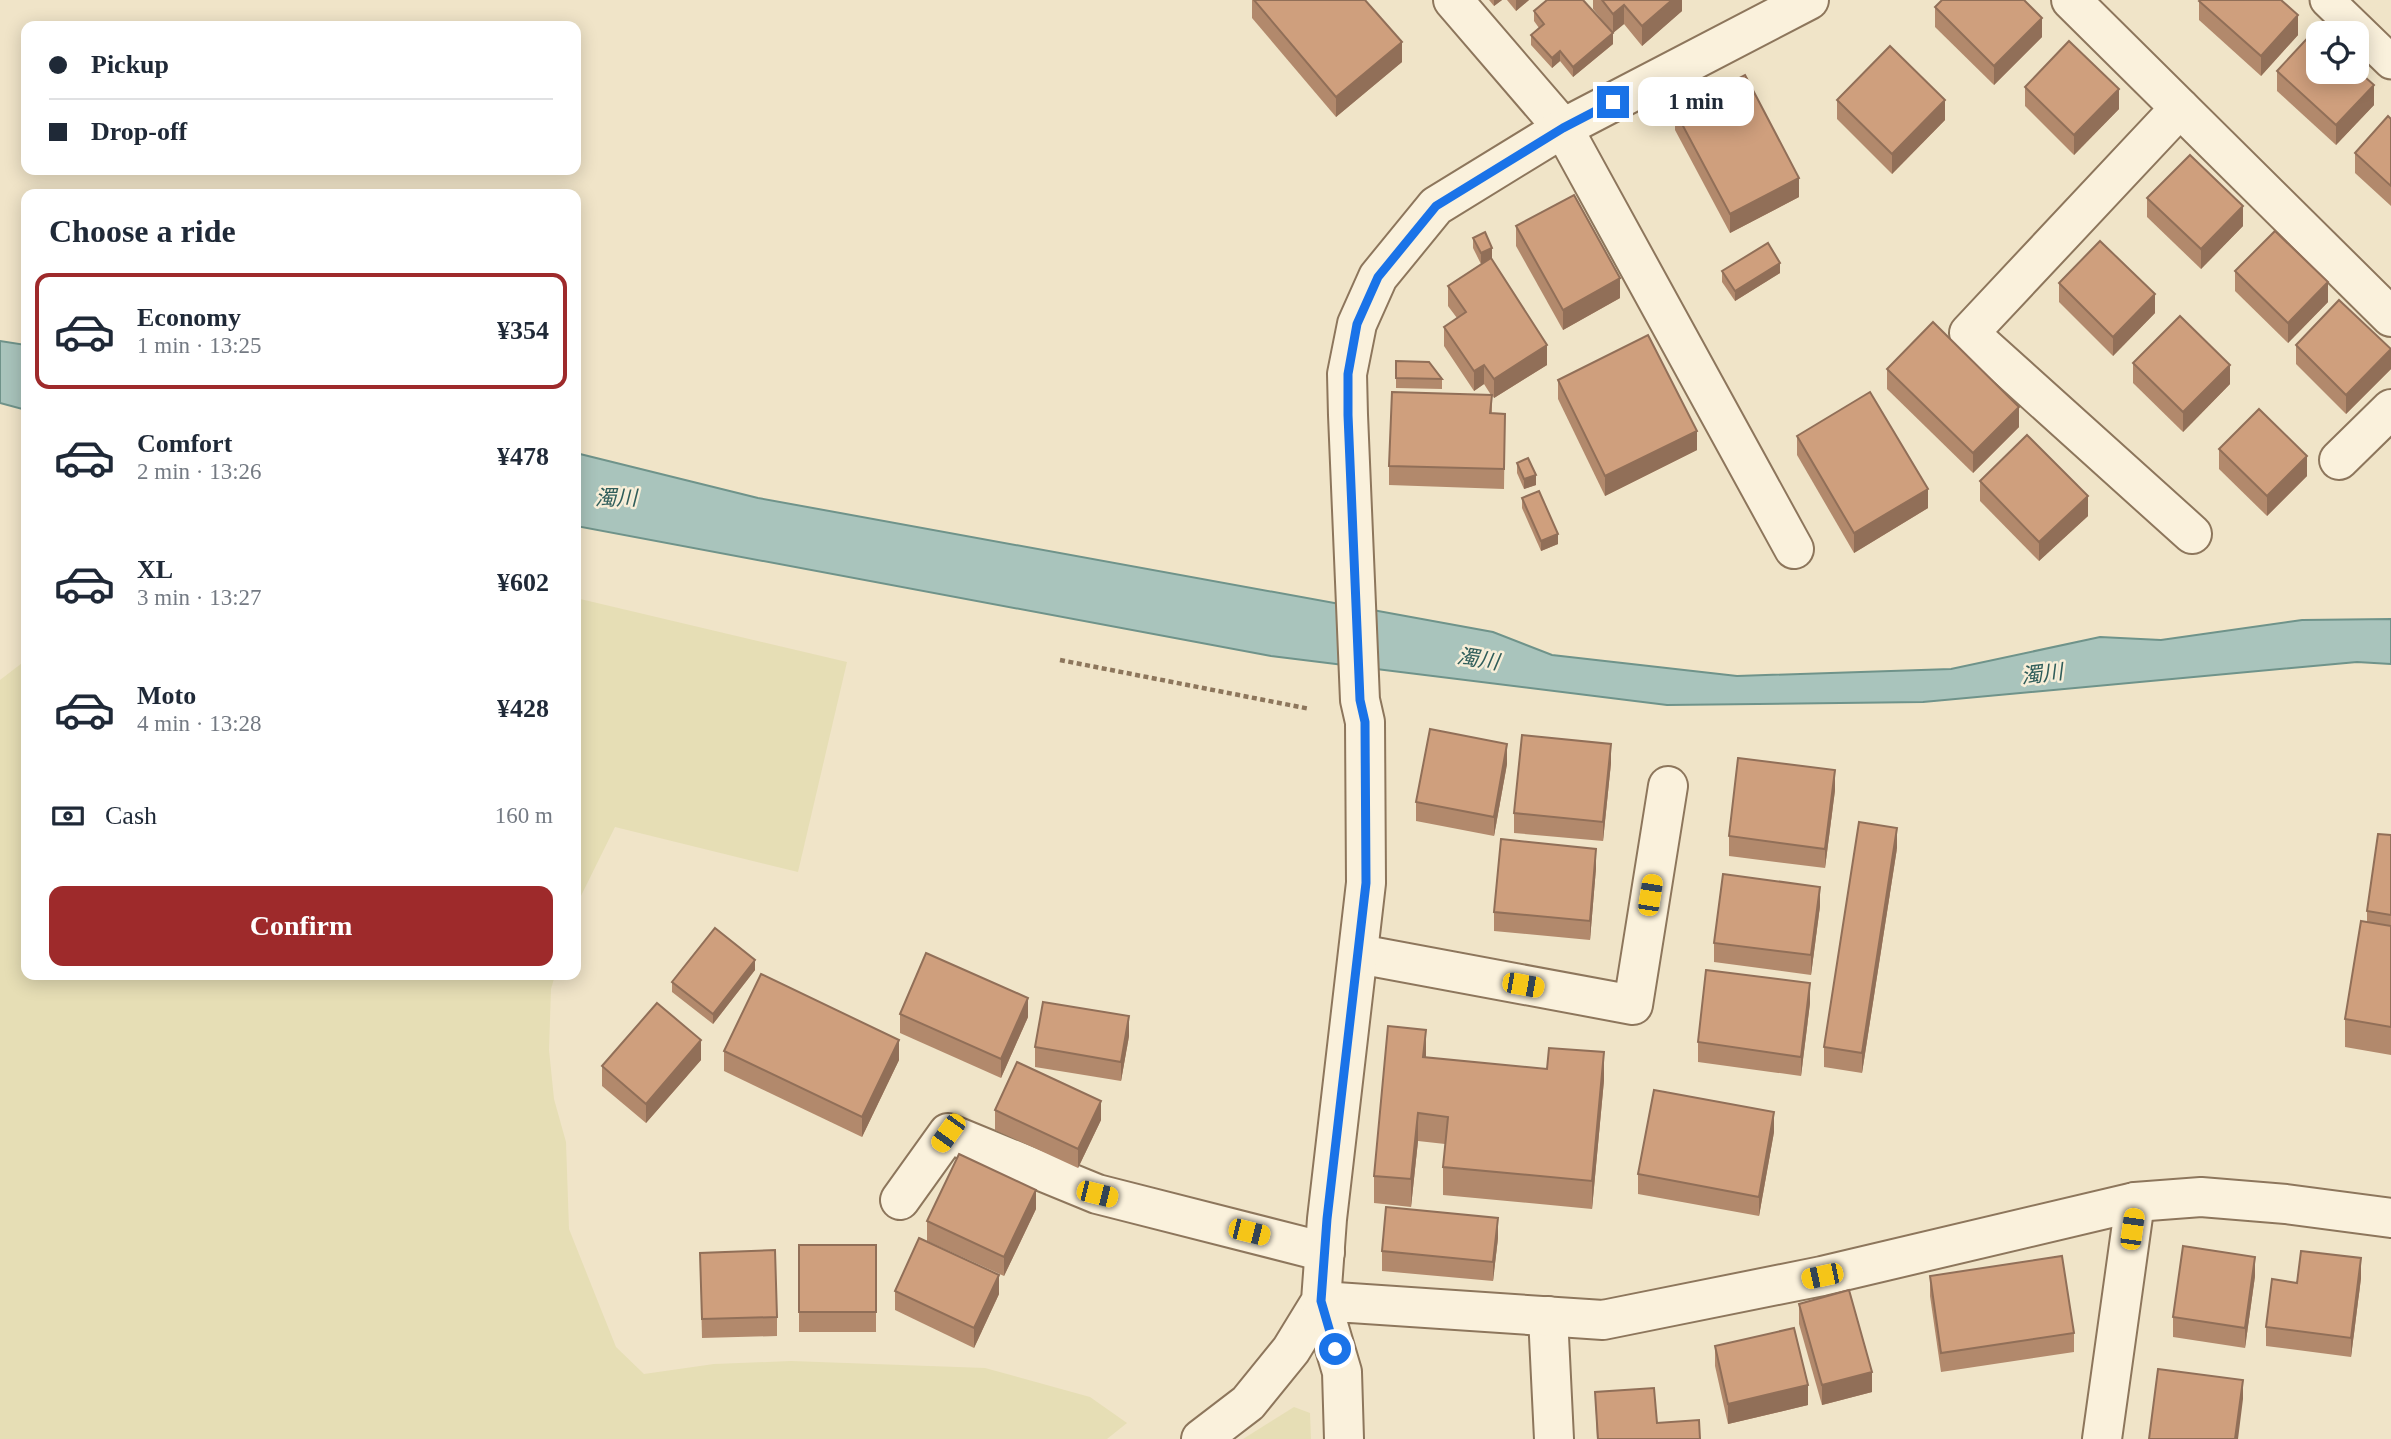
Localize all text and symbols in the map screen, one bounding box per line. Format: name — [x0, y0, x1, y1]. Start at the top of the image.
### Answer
map controls — [2306, 21, 2369, 84]
button: locate — [2306, 21, 2369, 84]
text: Pickup — [91, 50, 169, 79]
callout: 1 min — [1638, 78, 1753, 126]
route end — [1597, 86, 1629, 118]
text: 1 min — [1668, 89, 1724, 114]
text: Drop-off — [91, 117, 187, 146]
text: Choose a ride — [49, 213, 236, 249]
icon: car — [53, 300, 116, 363]
text: Economy — [137, 303, 241, 332]
text: ¥354 — [497, 316, 549, 345]
text: 1 min · 13:25 — [137, 333, 262, 358]
icon: car — [53, 426, 116, 489]
text: Comfort — [137, 429, 232, 458]
text: ¥478 — [497, 442, 549, 471]
text: 2 min · 13:26 — [137, 459, 262, 484]
water label: 濁川 — [595, 486, 639, 510]
icon: car — [53, 552, 116, 615]
text: XL — [137, 555, 173, 584]
text: ¥602 — [497, 568, 549, 597]
text: 3 min · 13:27 — [137, 585, 262, 610]
water label: 濁川 — [1455, 644, 1503, 674]
water label: 濁川 — [2020, 659, 2066, 688]
icon: car — [53, 678, 116, 741]
text: Moto — [137, 681, 196, 710]
text: ¥428 — [497, 694, 549, 723]
text: 4 min · 13:28 — [137, 711, 262, 736]
icon: cash — [49, 797, 87, 835]
text: Cash — [105, 801, 157, 830]
text: 160 m — [495, 803, 553, 828]
car — [1637, 873, 1664, 917]
button: Confirm — [49, 886, 553, 966]
car — [1501, 971, 1546, 999]
car — [928, 1110, 969, 1156]
car — [1075, 1179, 1120, 1209]
car — [2119, 1207, 2146, 1251]
car — [1227, 1217, 1272, 1247]
car — [1800, 1261, 1845, 1291]
route start — [1319, 1333, 1351, 1365]

